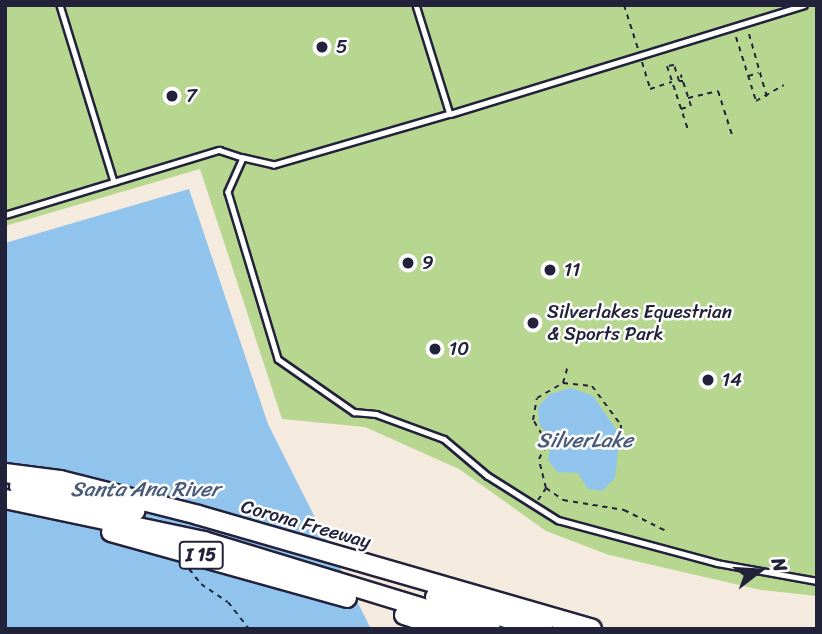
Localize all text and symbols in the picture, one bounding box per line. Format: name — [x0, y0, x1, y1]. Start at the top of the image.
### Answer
place label: 5 — [336, 36, 348, 58]
marker: 5 — [314, 39, 330, 55]
place label: 7 — [186, 85, 197, 107]
marker: 7 — [164, 88, 180, 104]
place label: 9 — [422, 252, 434, 274]
marker: 9 — [400, 255, 416, 271]
place label: 11 — [564, 259, 580, 281]
marker: 11 — [542, 262, 558, 278]
place label: Silverlakes Equestrian & Sports Park — [547, 301, 732, 345]
marker: Silverlakes Equestrian & Sports Park — [525, 315, 541, 331]
place label: 10 — [449, 338, 469, 360]
marker: 10 — [427, 341, 443, 357]
place label: 14 — [722, 369, 742, 391]
marker: 14 — [700, 372, 716, 388]
water label: SilverLake — [537, 427, 633, 453]
water label: Santa Ana River — [70, 476, 220, 502]
street label: Corona Freeway — [239, 495, 373, 553]
north arrow — [724, 536, 794, 606]
road number: I 15 — [178, 540, 224, 570]
text: N — [762, 554, 797, 576]

